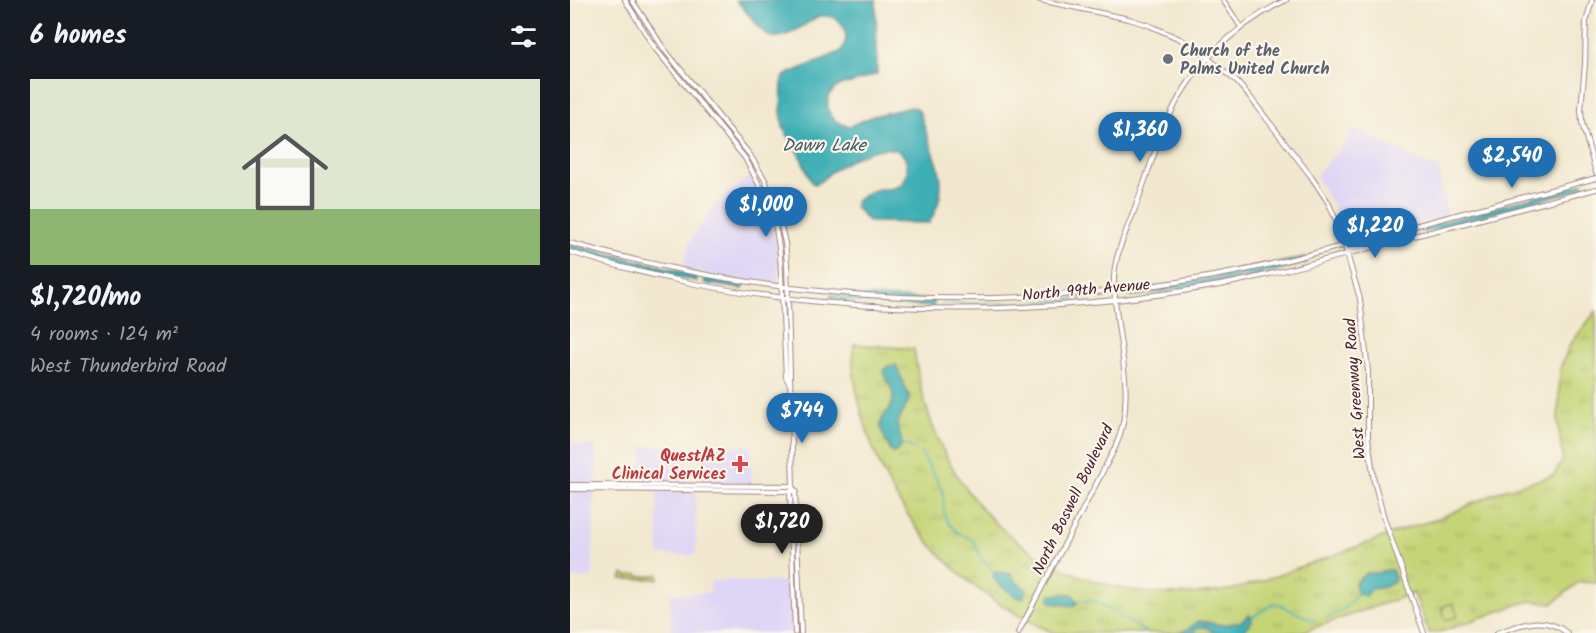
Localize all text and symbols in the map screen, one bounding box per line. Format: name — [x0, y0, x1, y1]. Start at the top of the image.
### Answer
text: 6 homes — [30, 15, 127, 57]
icon: filters — [507, 20, 540, 53]
place label: Church of the Palms United Church — [1180, 39, 1330, 82]
marker: Church of the Palms United Church — [1161, 52, 1175, 66]
pin: $1,360 — [1091, 112, 1189, 163]
text: $1,360 — [1112, 115, 1168, 147]
icon: home — [231, 118, 339, 226]
water label: Dawn Lake — [782, 132, 868, 161]
pin: $2,540 — [1463, 138, 1561, 189]
text: $2,540 — [1482, 141, 1542, 173]
pin: $1,000 — [717, 187, 815, 238]
text: $1,000 — [739, 190, 793, 222]
pin: $1,220 — [1326, 208, 1424, 259]
text: $1,220 — [1347, 211, 1403, 243]
street label: North 99th Avenue — [1021, 272, 1151, 309]
text: $1,720/mo — [30, 277, 141, 319]
street label: West Greenway Road — [1338, 316, 1373, 460]
text: 4 rooms · 124 m² — [30, 319, 178, 351]
text: West Thunderbird Road — [30, 351, 226, 383]
pin: $744 — [766, 393, 838, 444]
text: $744 — [780, 396, 824, 428]
street label: North Boswell Boulevard — [1026, 419, 1121, 579]
place label: Quest/AZ Clinical Services — [612, 444, 727, 487]
marker: Quest/AZ Clinical Services — [731, 455, 749, 473]
pin: $1,720 — [733, 504, 831, 555]
text: $1,720 — [755, 507, 809, 539]

